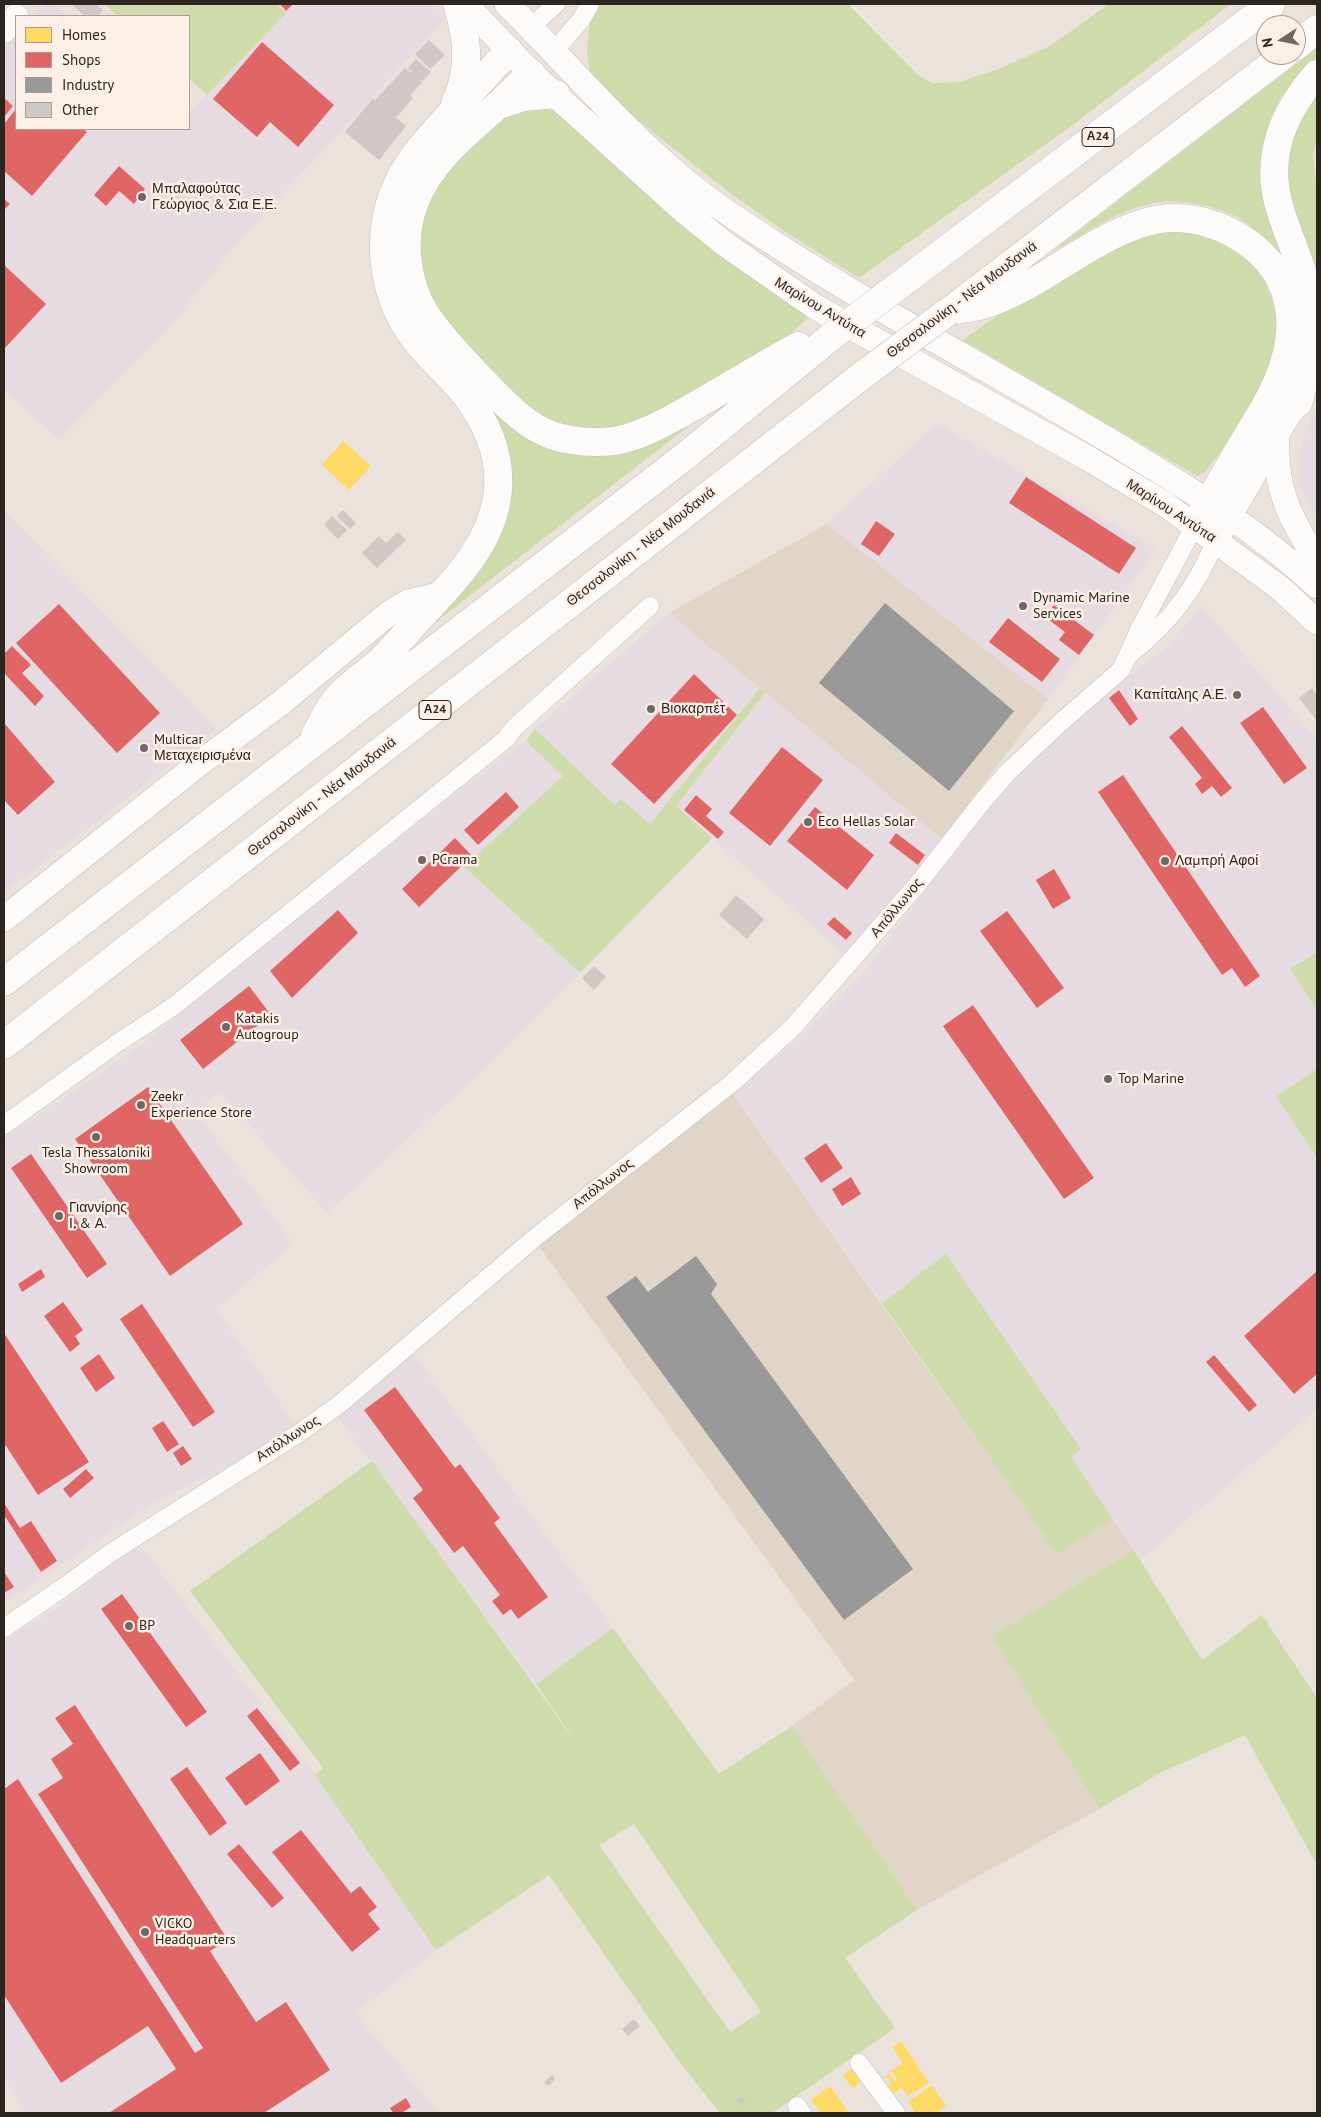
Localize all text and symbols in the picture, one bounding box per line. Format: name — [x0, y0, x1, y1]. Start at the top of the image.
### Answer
legend — [15, 15, 190, 130]
north arrow — [1256, 15, 1306, 65]
text: Homes — [62, 25, 106, 44]
text: N — [1258, 36, 1277, 49]
text: Shops — [62, 50, 101, 69]
text: Industry — [62, 75, 114, 94]
text: Other — [62, 100, 98, 119]
road number: Α24 — [1082, 128, 1114, 146]
place label: Μπαλαφούτας Γεώργιος & Σια Ε.Ε. — [152, 181, 277, 213]
marker: Μπαλαφούτας Γεώργιος & Σια Ε.Ε. — [136, 191, 148, 203]
street label: Θεσσαλονίκη - Νέα Μουδανιά — [884, 238, 1040, 362]
street label: Μαρίνου Αντύπα — [771, 274, 869, 342]
street label: Μαρίνου Αντύπα — [1123, 476, 1219, 546]
street label: Θεσσαλονίκη - Νέα Μουδανιά — [563, 484, 719, 610]
place label: Dynamic Marine Services — [1033, 590, 1130, 622]
marker: Dynamic Marine Services — [1017, 600, 1029, 612]
place label: Καπίταλης Α.Ε. — [1134, 687, 1227, 703]
marker: Καπίταλης Α.Ε. — [1231, 689, 1243, 701]
road number: Α24 — [419, 700, 451, 720]
place label: Βιοκαρπέτ — [661, 701, 725, 717]
marker: Βιοκαρπέτ — [645, 703, 657, 715]
place label: Multicar Μεταχειρισμένα — [154, 732, 251, 764]
street label: Θεσσαλονίκη - Νέα Μουδανιά — [244, 734, 400, 860]
marker: Multicar Μεταχειρισμένα — [138, 742, 150, 754]
place label: Eco Hellas Solar — [818, 814, 915, 830]
marker: Eco Hellas Solar — [802, 816, 814, 828]
place label: PCrama — [432, 852, 477, 868]
place label: Λαμπρή Αφοί — [1175, 853, 1258, 869]
marker: PCrama — [416, 854, 428, 866]
marker: Λαμπρή Αφοί — [1159, 855, 1171, 867]
street label: Απόλλωνος — [867, 875, 927, 941]
place label: Katakis Autogroup — [236, 1011, 299, 1044]
marker: Katakis Autogroup — [220, 1021, 232, 1033]
place label: Top Marine — [1118, 1071, 1184, 1087]
marker: Top Marine — [1102, 1073, 1114, 1085]
place label: Zeekr Experience Store — [151, 1089, 252, 1122]
marker: Zeekr Experience Store — [135, 1099, 147, 1111]
marker: Tesla Thessaloniki Showroom — [90, 1131, 102, 1143]
place label: Tesla Thessaloniki Showroom — [42, 1145, 150, 1178]
street label: Απόλλωνος — [569, 1155, 637, 1213]
place label: Γιαννίρης Ι. & Α. — [69, 1200, 127, 1232]
marker: Γιαννίρης Ι. & Α. — [53, 1210, 65, 1222]
street label: Απόλλωνος — [253, 1412, 323, 1466]
place label: BP — [139, 1618, 155, 1634]
marker: BP — [123, 1620, 135, 1632]
place label: VICKO Headquarters — [155, 1916, 236, 1948]
marker: VICKO Headquarters — [139, 1926, 151, 1938]

